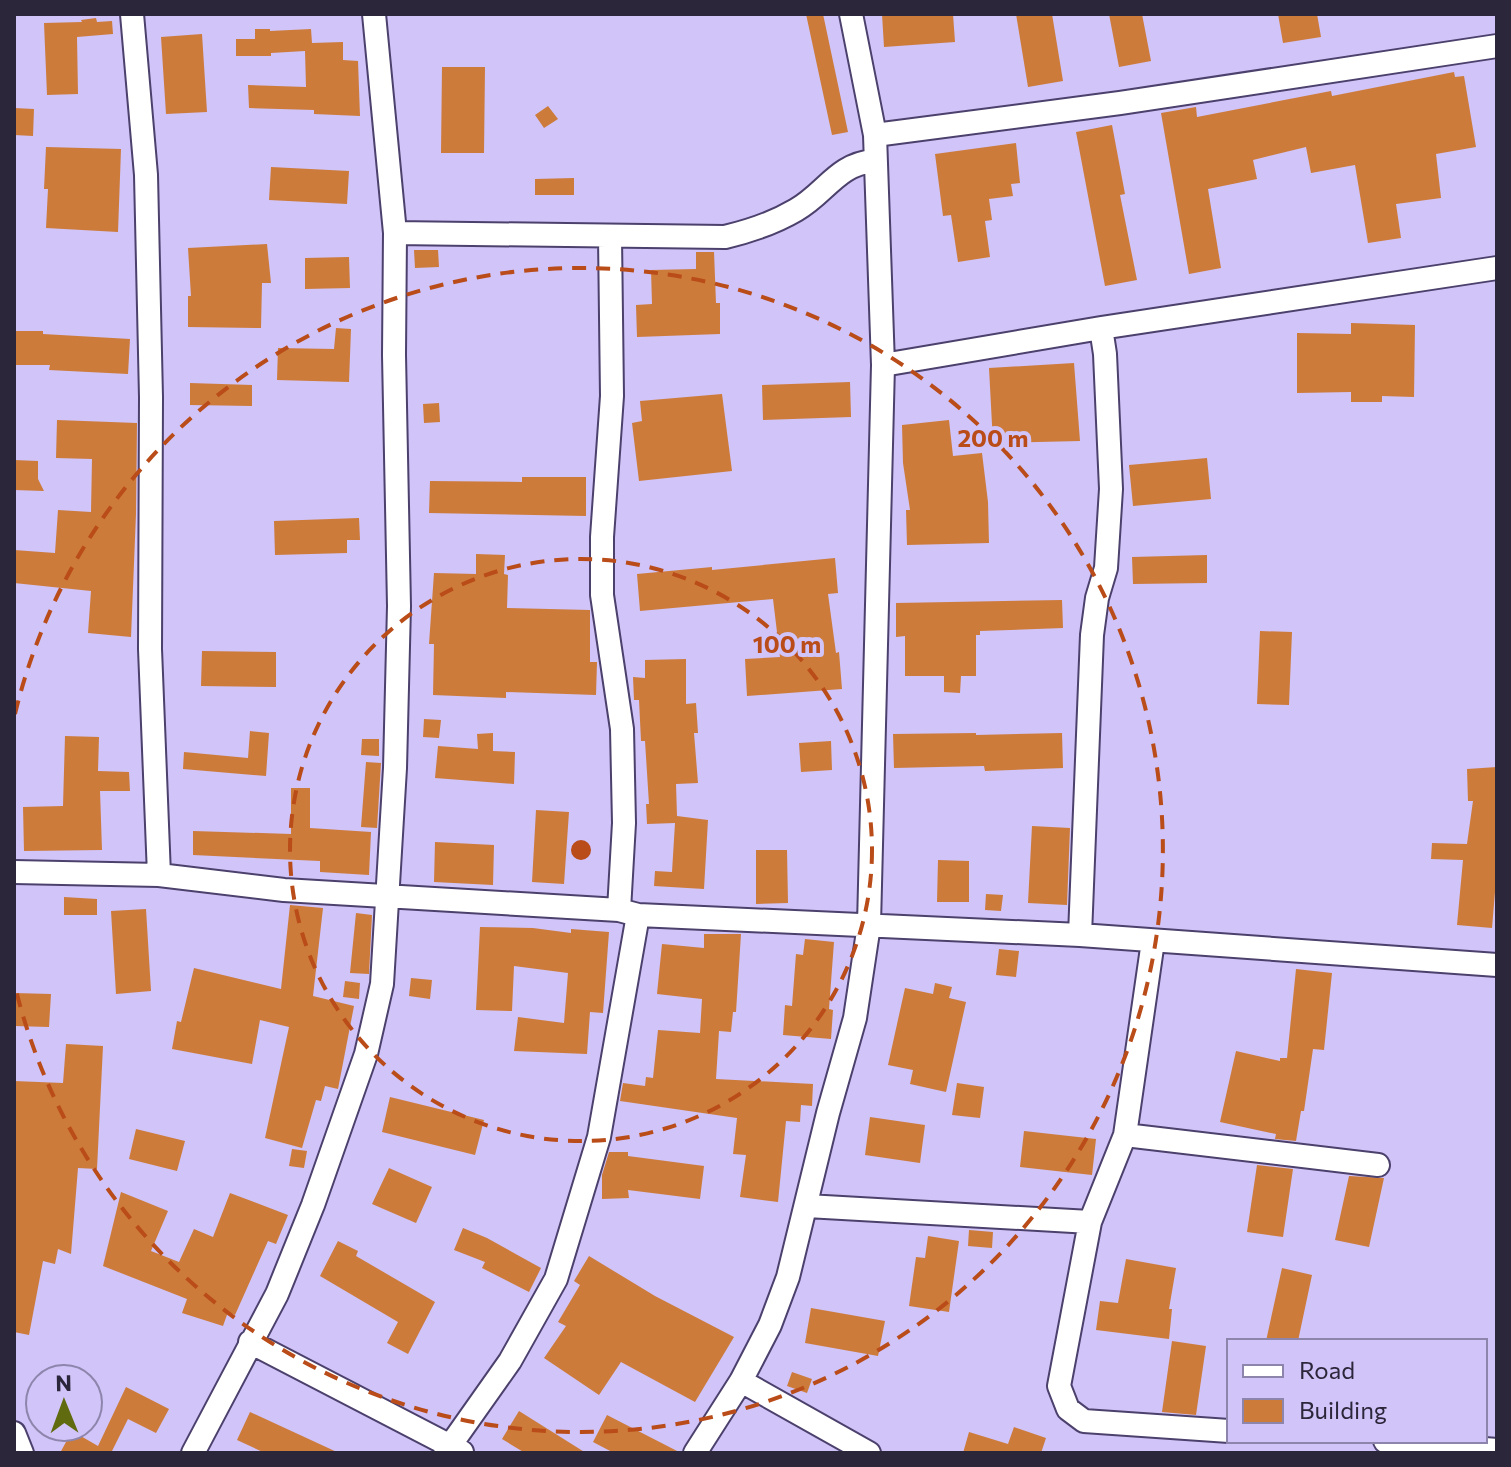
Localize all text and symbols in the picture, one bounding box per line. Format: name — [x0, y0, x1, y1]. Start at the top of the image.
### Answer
text: 200 m — [958, 423, 1028, 452]
text: 100 m — [753, 629, 821, 658]
centre of rings — [567, 836, 595, 864]
legend — [1227, 1339, 1487, 1443]
text: Road — [1299, 1355, 1355, 1384]
north arrow — [24, 1363, 104, 1443]
text: N — [55, 1369, 72, 1396]
text: Building — [1299, 1395, 1387, 1424]

